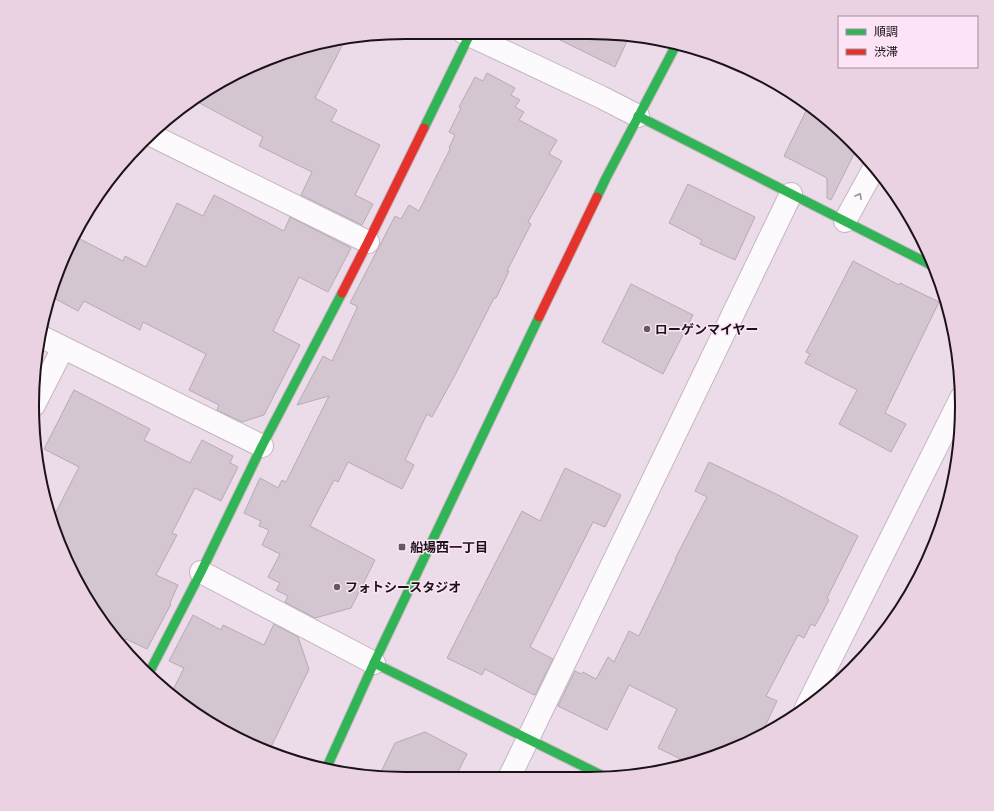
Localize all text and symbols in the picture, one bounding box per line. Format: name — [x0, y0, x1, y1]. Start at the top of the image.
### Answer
legend — [838, 16, 978, 68]
text: 順調 — [874, 23, 898, 40]
text: 渋滞 — [874, 43, 898, 60]
one-way arrow — [854, 192, 861, 200]
place label: ローゲンマイヤー — [655, 320, 759, 338]
marker: ローゲンマイヤー — [642, 324, 652, 334]
place label: 船場西一丁目 — [410, 538, 488, 556]
marker: 船場西一丁目 — [397, 542, 407, 552]
place label: フォトシースタジオ — [345, 578, 461, 596]
marker: フォトシースタジオ — [332, 582, 342, 592]

